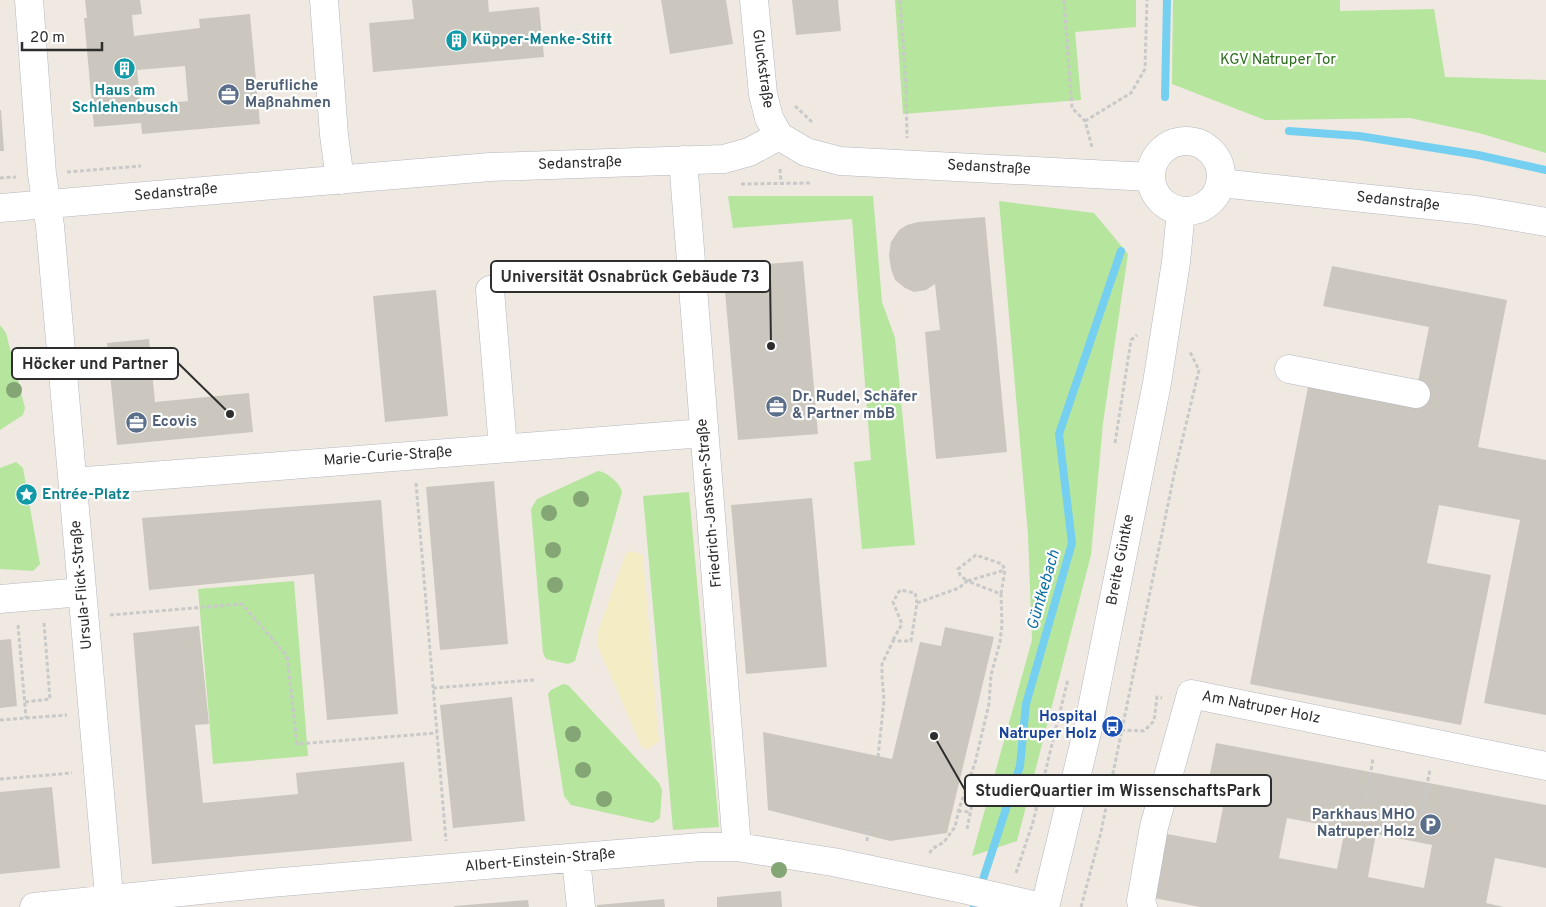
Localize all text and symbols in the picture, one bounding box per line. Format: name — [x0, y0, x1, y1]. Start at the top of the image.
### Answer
scale bar — [22, 20, 102, 52]
building icon: Küpper-Menke-Stift — [444, 28, 468, 52]
street label: Gluckstraße — [747, 28, 777, 110]
text: 20 m — [30, 29, 65, 48]
place label: Küpper-Menke-Stift — [472, 31, 612, 50]
park label: KGV Natruper Tor — [1220, 51, 1336, 70]
building icon: Haus am Schlehenbusch — [113, 56, 137, 80]
place label: Berufliche Maßnahmen — [245, 77, 331, 113]
place label: Haus am Schlehenbusch — [72, 82, 178, 118]
office icon: Berufliche Maßnahmen — [217, 83, 241, 107]
street label: Sedanstraße — [538, 153, 622, 175]
street label: Sedanstraße — [947, 156, 1031, 180]
street label: Sedanstraße — [133, 180, 219, 206]
street label: Sedanstraße — [1355, 188, 1441, 216]
callout: Universität Osnabrück Gebäude 73 — [491, 261, 770, 292]
text: Universität Osnabrück Gebäude 73 — [500, 268, 760, 288]
callout: Höcker und Partner — [12, 348, 178, 379]
text: Höcker und Partner — [22, 355, 168, 375]
place label: Dr. Rudel, Schäfer & Partner mbB — [792, 388, 918, 424]
office icon: Dr. Rudel, Schäfer & Partner mbB — [764, 394, 788, 418]
office icon: Ecovis — [124, 410, 148, 434]
place label: Ecovis — [152, 413, 197, 432]
street label: Friedrich-Janssen-Straße — [693, 418, 727, 588]
street label: Marie-Curie-Straße — [323, 443, 453, 471]
place icon: Entrée-Platz — [14, 483, 38, 507]
place label: Entrée-Platz — [42, 486, 130, 505]
street label: Breite Güntke — [1103, 513, 1139, 607]
street label: Ursula-Flick-Straße — [67, 520, 97, 650]
water label: Güntkebach — [1023, 547, 1065, 632]
street label: Am Natruper Holz — [1200, 687, 1322, 729]
place label: Hospital Natruper Holz — [999, 708, 1097, 744]
bus stop icon: Hospital Natruper Holz — [1101, 714, 1125, 738]
callout: StudierQuartier im WissenschaftsPark — [965, 775, 1271, 806]
text: StudierQuartier im WissenschaftsPark — [975, 782, 1261, 802]
place label: Parkhaus MHO Natruper Holz — [1312, 806, 1415, 842]
parking icon: Parkhaus MHO Natruper Holz — [1419, 812, 1443, 836]
street label: Albert-Einstein-Straße — [464, 845, 616, 877]

